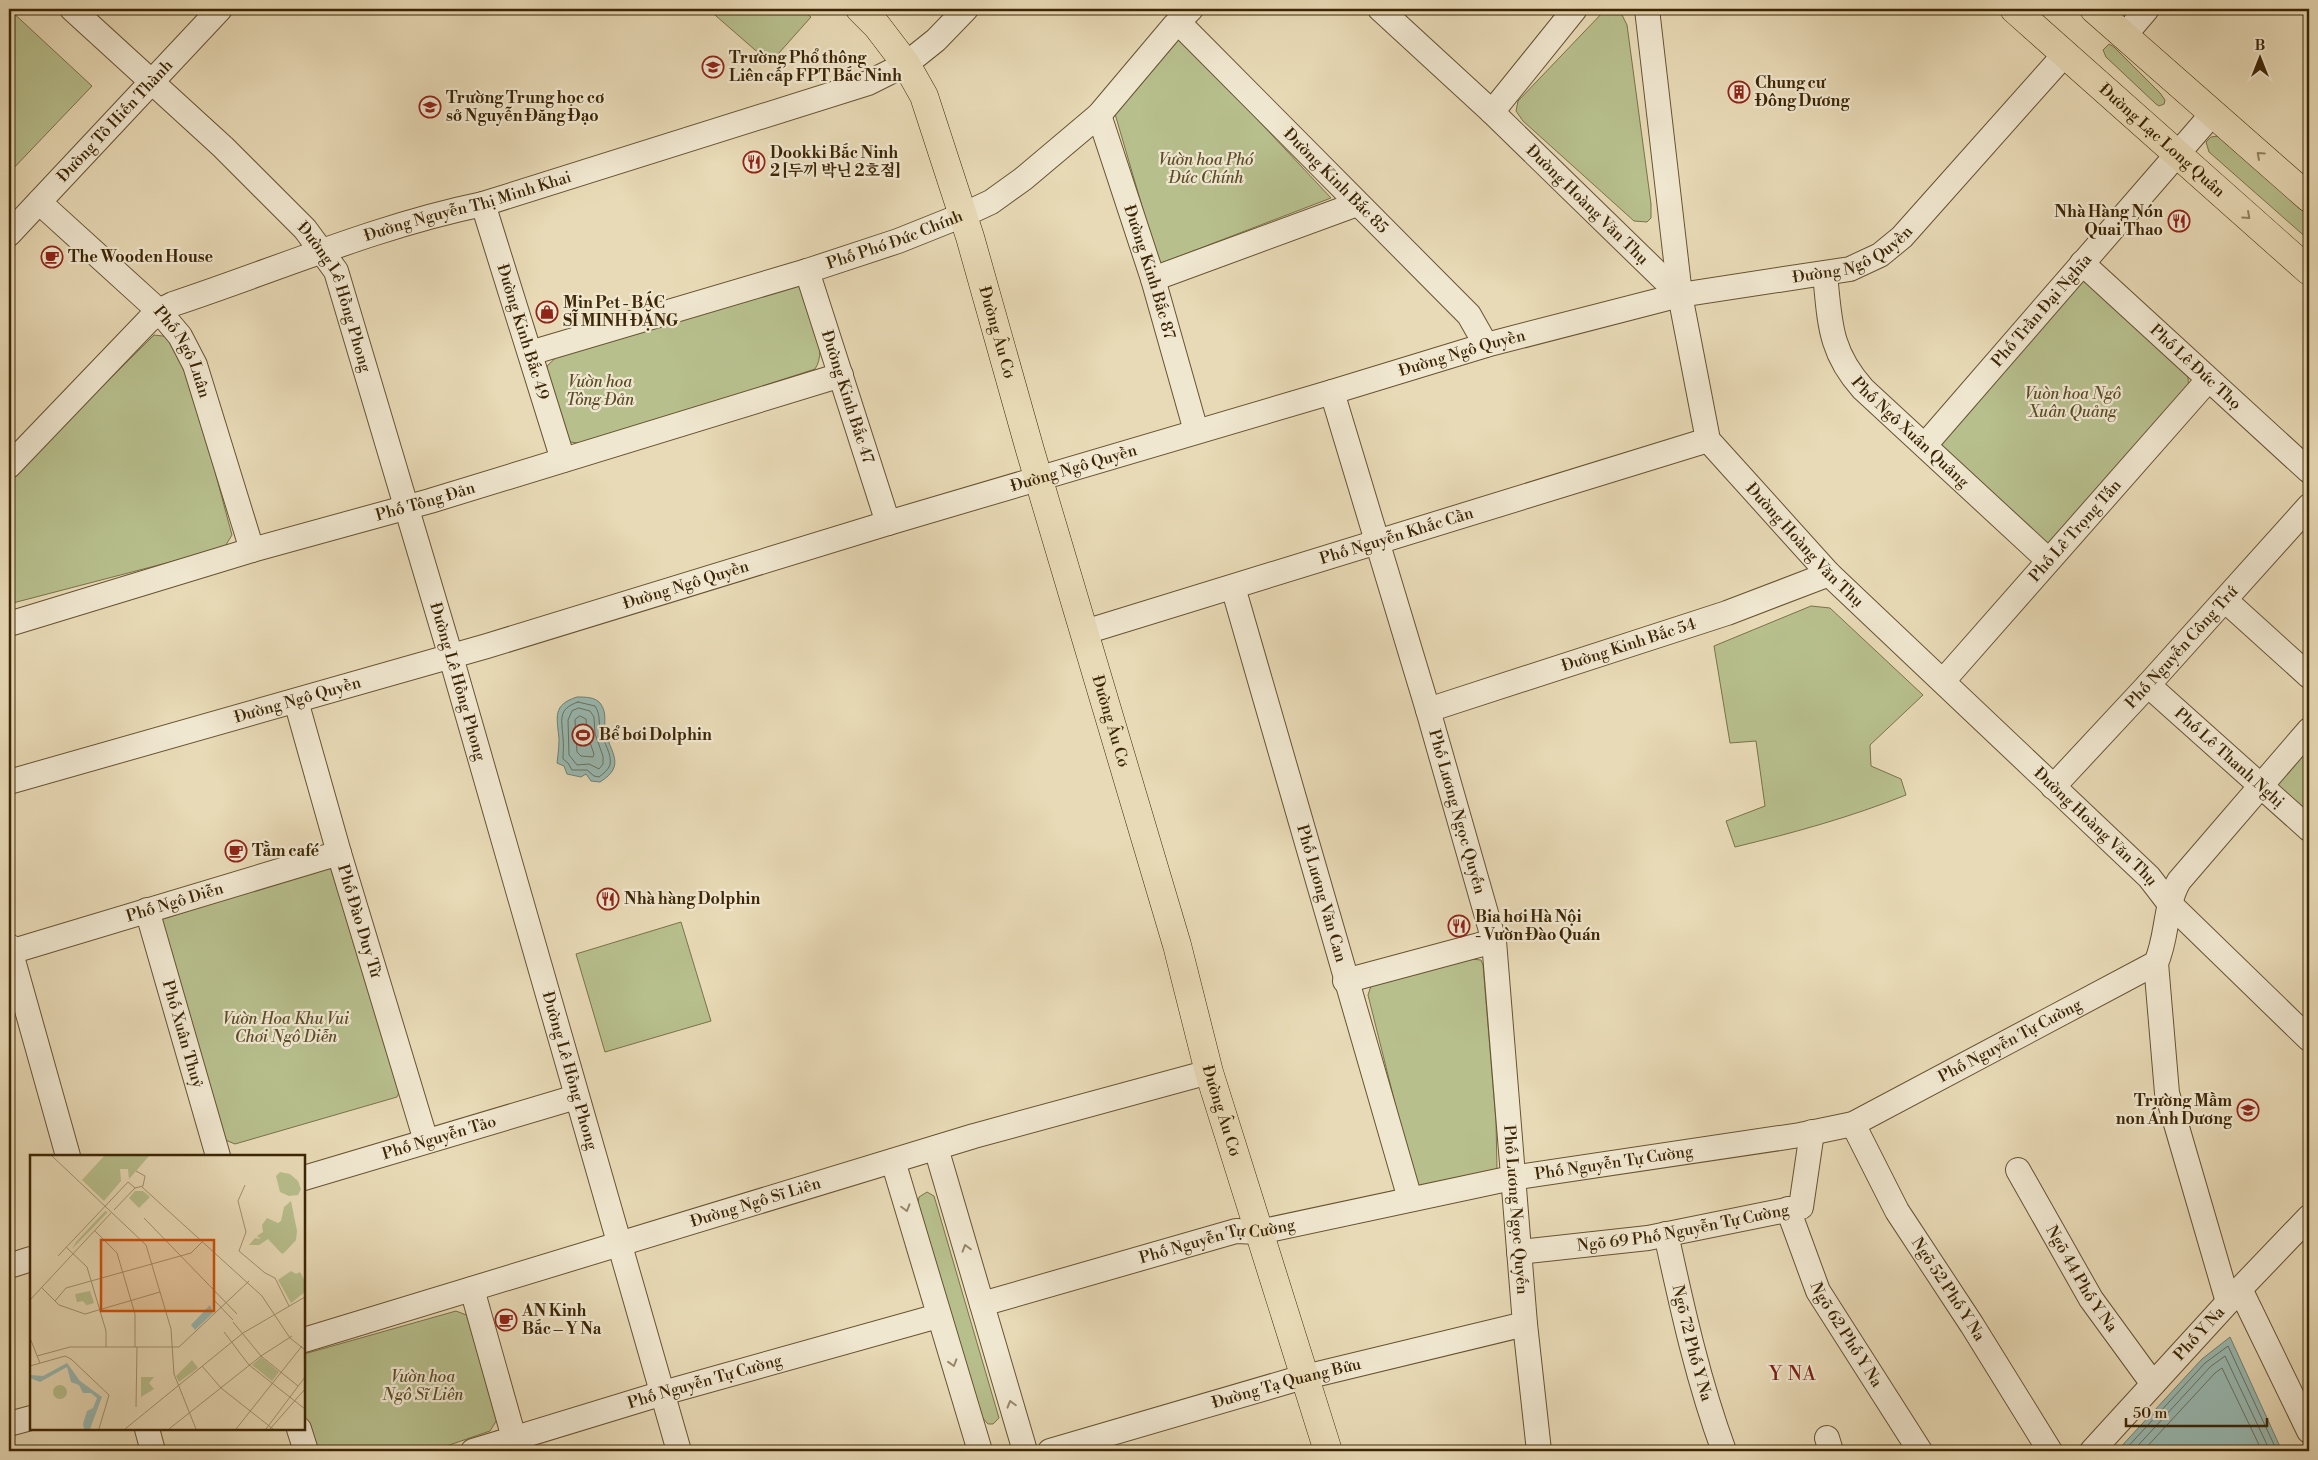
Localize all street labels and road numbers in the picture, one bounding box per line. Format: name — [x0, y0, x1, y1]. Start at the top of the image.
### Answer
street label: Đường Tô Hiến Thành — [53, 55, 178, 186]
street label: Đường Lạc Long Quân — [2095, 79, 2230, 202]
street label: Đường Kinh Bắc 85 — [1279, 124, 1393, 238]
street label: Đường Hoàng Văn Thụ — [1522, 140, 1653, 269]
street label: Đường Nguyễn Thị Minh Khai — [361, 167, 574, 246]
street label: Đường Kinh Bắc 87 — [1119, 202, 1180, 341]
street label: Phố Phó Đức Chính — [824, 206, 966, 274]
street label: Đường Lê Hồng Phong — [293, 217, 376, 375]
street label: Đường Ngô Quyền — [1791, 222, 1917, 288]
street label: Phố Trần Đại Nghĩa — [1987, 249, 2097, 371]
street label: Đường Kinh Bắc 49 — [492, 262, 554, 402]
street label: Đường Âu Cơ — [974, 284, 1019, 381]
street label: Phố Ngô Luân — [149, 302, 215, 401]
street label: Phố Lê Đức Thọ — [2146, 320, 2246, 414]
street label: Đường Ngô Quyền — [1396, 325, 1528, 381]
street label: Đường Kinh Bắc 47 — [817, 328, 878, 466]
street label: Phố Ngô Xuân Quảng — [1847, 373, 1974, 492]
street label: Đường Ngô Quyền — [1008, 440, 1140, 496]
street label: Phố Lê Trọng Tấn — [2025, 475, 2126, 586]
street label: Phố Tông Đản — [373, 478, 478, 526]
street label: Đường Hoàng Văn Thụ — [1742, 479, 1868, 612]
street label: Phố Nguyễn Khắc Cần — [1317, 503, 1476, 569]
street label: Đường Ngô Quyền — [620, 556, 752, 614]
street label: Phố Nguyễn Công Trứ — [2121, 581, 2243, 713]
street label: Đường Lê Hồng Phong — [425, 600, 490, 764]
street label: Đường Kinh Bắc 54 — [1559, 614, 1699, 676]
street label: Đường Ngô Quyền — [232, 672, 364, 727]
street label: Đường Âu Cơ — [1087, 673, 1134, 770]
street label: Phố Lê Thanh Nghị — [2170, 703, 2288, 812]
street label: Phố Lương Ngọc Quyến — [1424, 727, 1490, 897]
street label: Đường Hoàng Văn Thụ — [2029, 763, 2162, 890]
street label: Phố Lương Văn Can — [1292, 822, 1351, 965]
street label: Phố Đào Duy Từ — [333, 862, 386, 981]
street label: Phố Ngô Diễn — [124, 878, 226, 927]
street label: Phố Xuân Thuỷ — [158, 978, 208, 1090]
street label: Đường Lê Hồng Phong — [538, 989, 602, 1153]
street label: Phố Nguyễn Tự Cường — [1935, 994, 2086, 1087]
street label: Đường Âu Cơ — [1198, 1063, 1245, 1159]
street label: Phố Nguyễn Tảo — [380, 1111, 499, 1164]
street label: Phố Lương Ngọc Quyến — [1499, 1124, 1533, 1296]
street label: Phố Nguyễn Tự Cường — [1533, 1141, 1695, 1184]
street label: Đường Ngô Sĩ Liên — [688, 1173, 824, 1232]
street label: Ngõ 69 Phố Nguyễn Tự Cường — [1576, 1200, 1792, 1256]
street label: Phố Nguyễn Tự Cường — [1137, 1214, 1298, 1268]
street label: Ngõ 44 Phố Y Na — [2041, 1222, 2122, 1337]
street label: Ngõ 52 Phố Y Na — [1907, 1233, 1990, 1346]
street label: Ngõ 62 Phố Y Na — [1806, 1279, 1887, 1392]
street label: Ngõ 72 Phố Y Na — [1668, 1283, 1717, 1404]
street label: Phố Y Na — [2169, 1302, 2230, 1365]
street label: Phố Nguyễn Tự Cường — [625, 1350, 785, 1413]
street label: Đường Tạ Quang Bửu — [1209, 1354, 1363, 1413]

